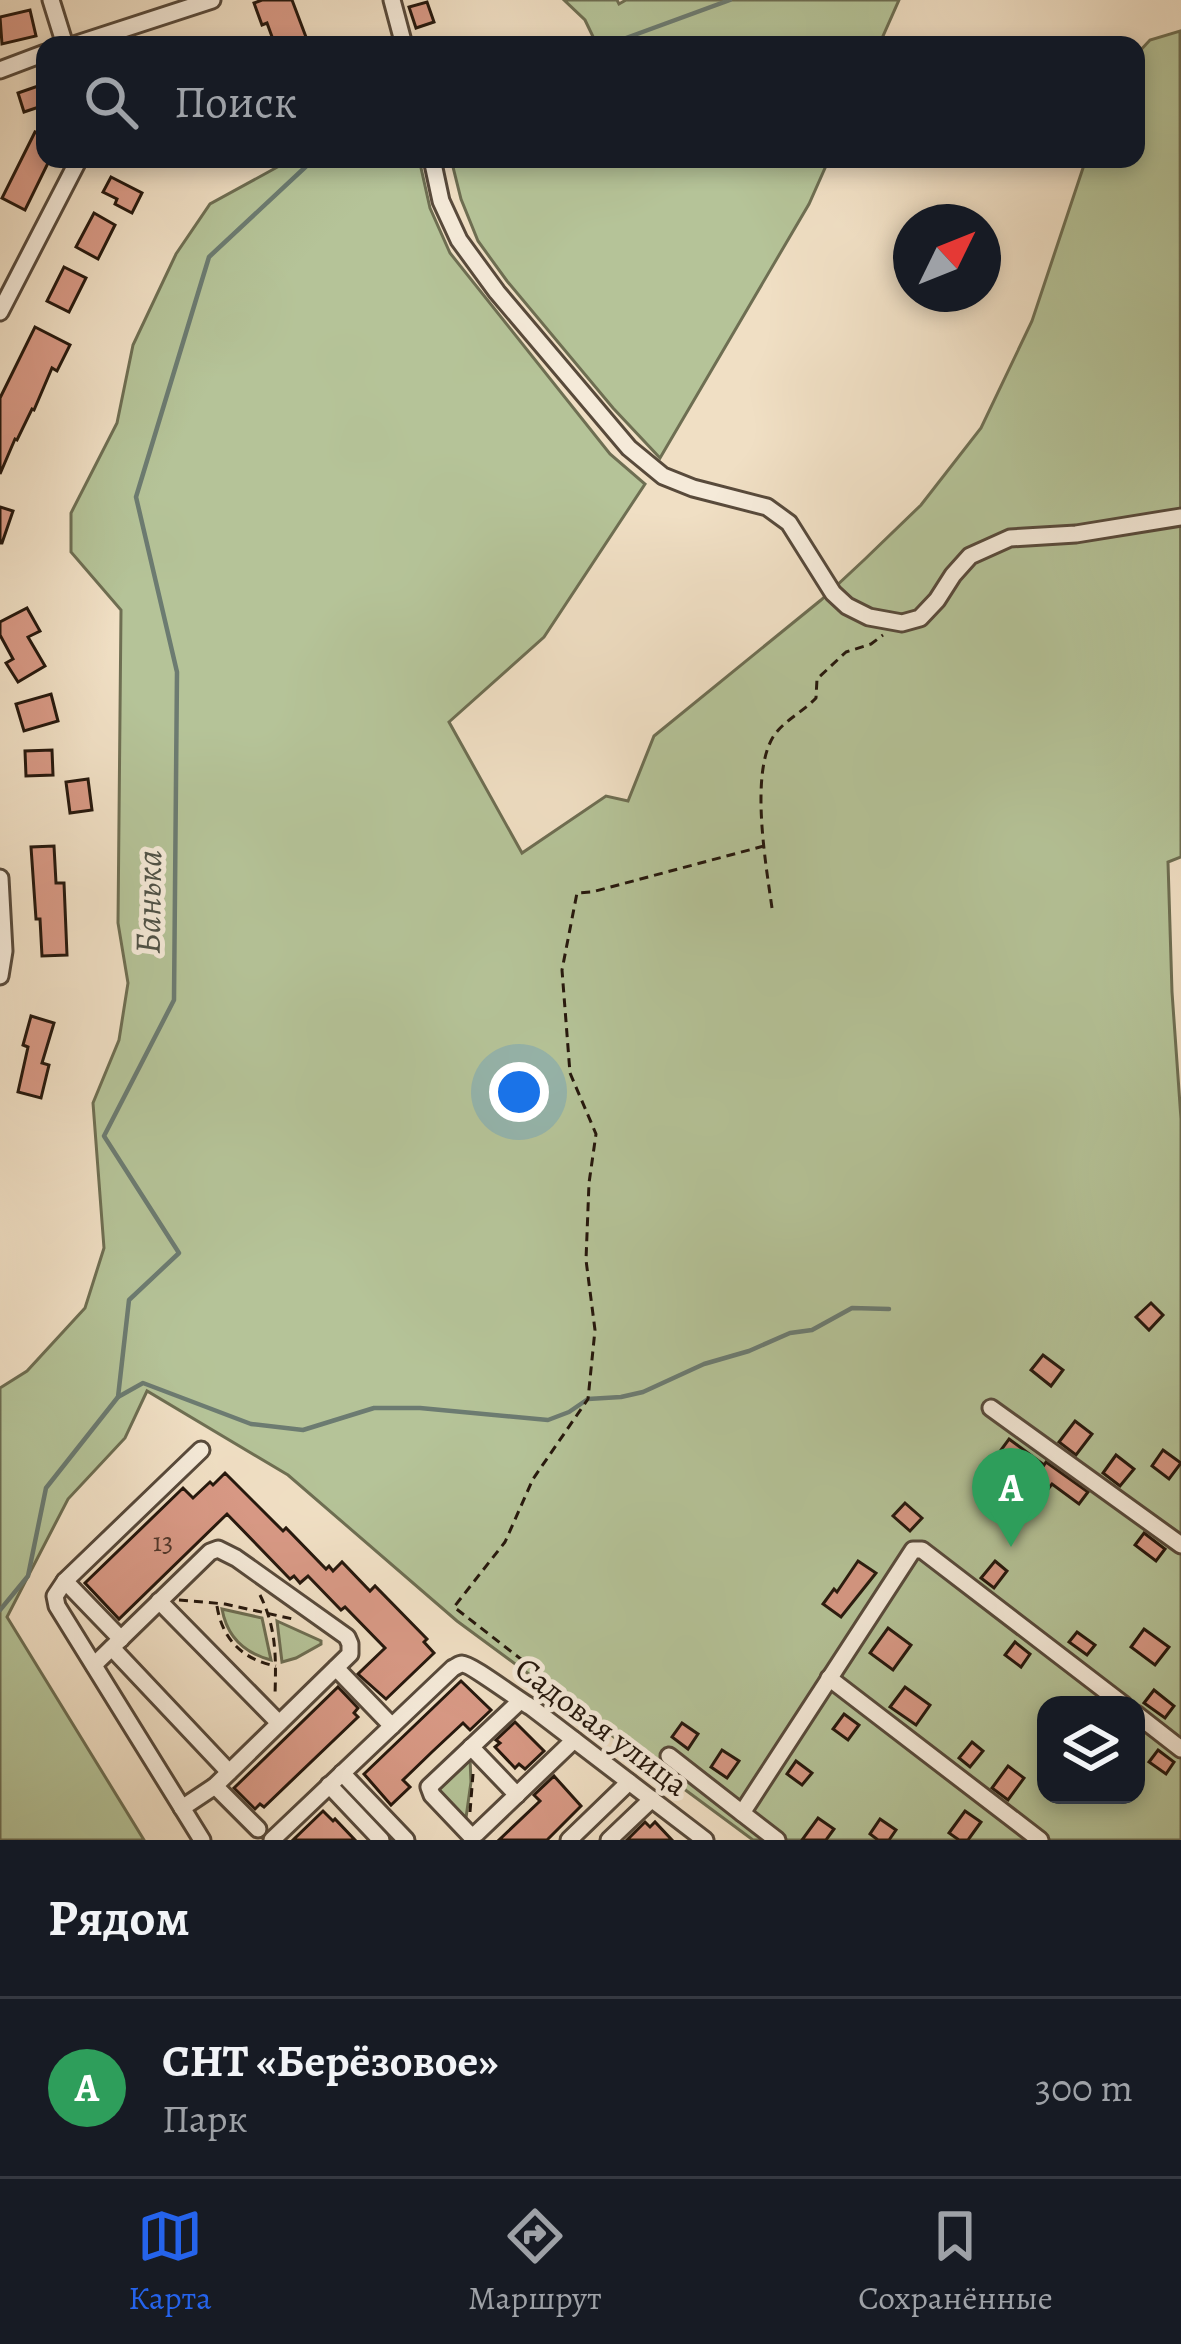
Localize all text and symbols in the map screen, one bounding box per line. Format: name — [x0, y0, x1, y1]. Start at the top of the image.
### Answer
search box — [36, 36, 1145, 168]
icon: search — [78, 69, 144, 135]
text: Поиск — [174, 71, 297, 133]
north arrow — [893, 204, 1001, 312]
water label: Банька — [123, 849, 173, 955]
your location — [489, 1062, 549, 1122]
pin: A — [972, 1448, 1050, 1547]
house number: 13 — [153, 1524, 173, 1560]
street label: Садовая улица — [506, 1646, 699, 1807]
map controls — [1037, 1696, 1145, 1804]
button: layers — [1037, 1696, 1145, 1804]
text: Рядом — [48, 1883, 190, 1953]
text: СНТ «Берёзовое» — [162, 2030, 499, 2092]
text: A — [75, 2061, 99, 2114]
text: 300 m — [1035, 2061, 1133, 2114]
text: Парк — [162, 2092, 248, 2145]
tab: Карта — [128, 2203, 211, 2320]
tab: Маршрут — [468, 2203, 602, 2320]
tab: Сохранённые — [858, 2203, 1053, 2320]

